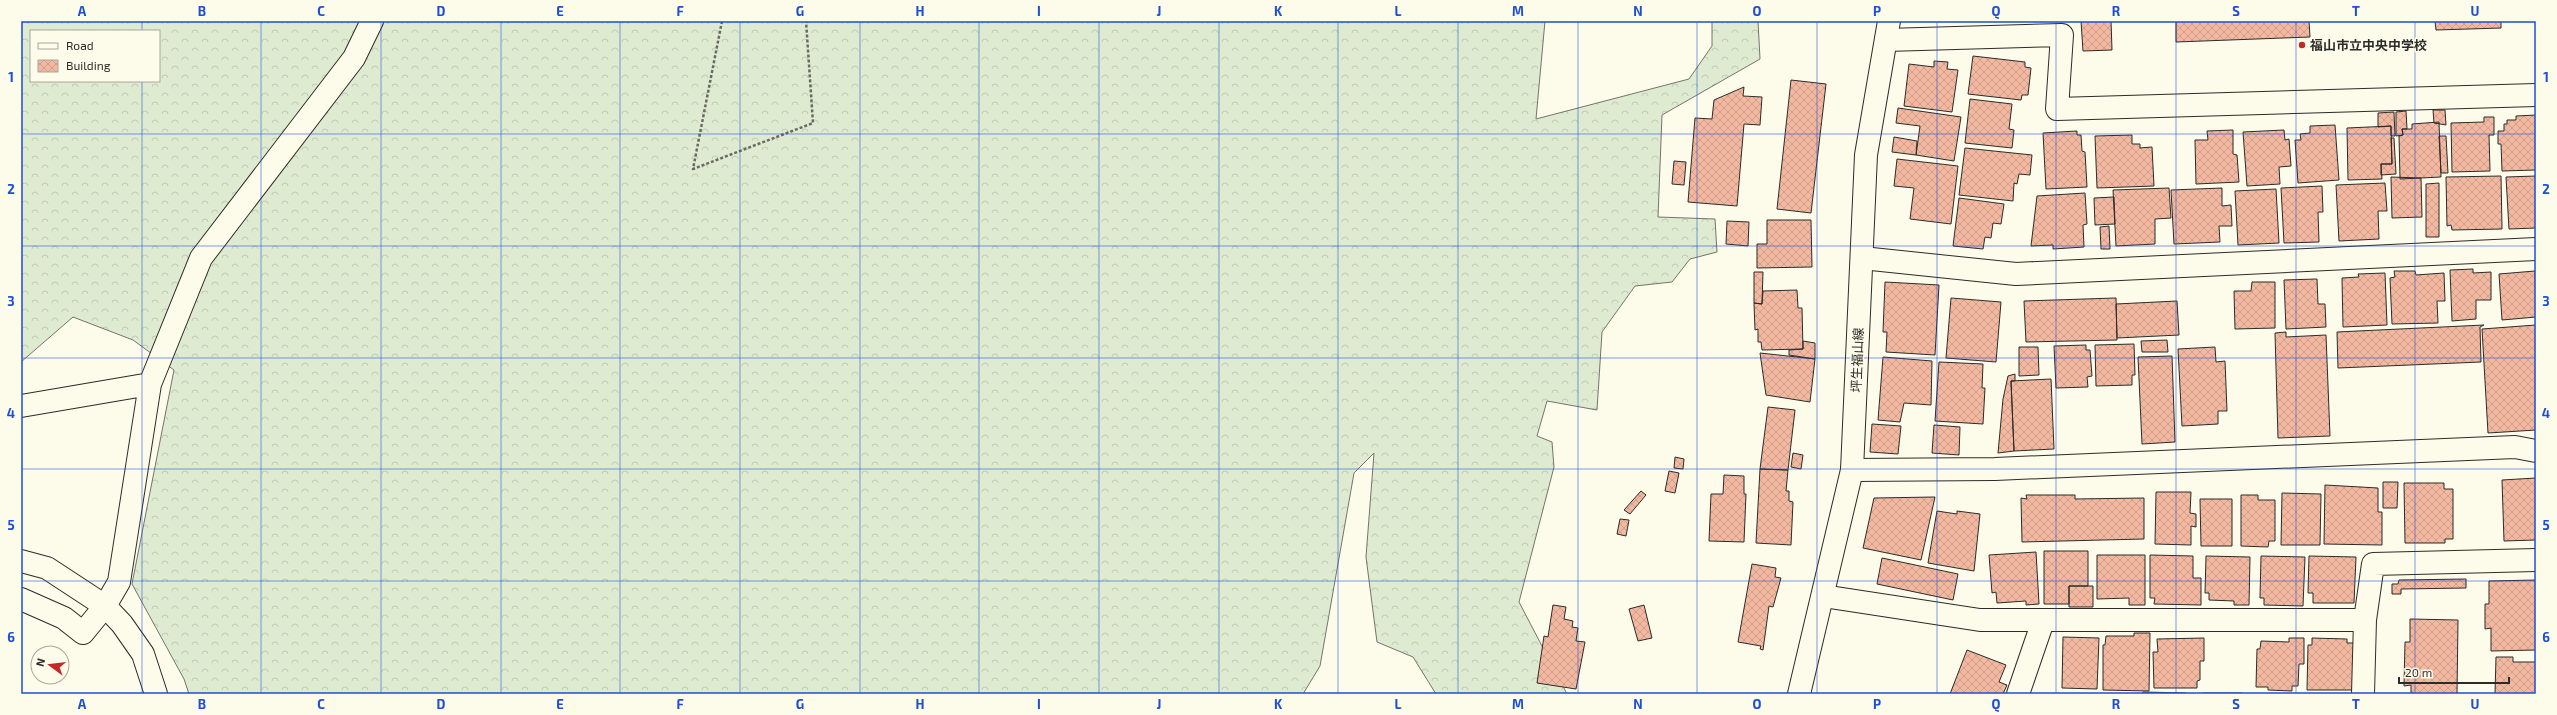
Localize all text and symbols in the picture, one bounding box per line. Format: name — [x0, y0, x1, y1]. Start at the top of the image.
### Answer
text: A — [78, 3, 87, 19]
text: B — [198, 3, 206, 19]
text: C — [317, 3, 325, 19]
text: D — [437, 3, 446, 19]
text: E — [556, 3, 564, 19]
text: F — [676, 3, 684, 19]
text: G — [796, 3, 804, 19]
text: H — [916, 3, 925, 19]
text: I — [1037, 3, 1041, 19]
text: J — [1157, 3, 1161, 19]
text: K — [1274, 3, 1283, 19]
text: L — [1395, 3, 1402, 19]
text: M — [1512, 3, 1524, 19]
text: N — [1633, 3, 1643, 19]
text: O — [1753, 3, 1762, 19]
text: P — [1873, 3, 1881, 19]
text: Q — [1992, 3, 2001, 20]
text: R — [2112, 3, 2121, 19]
text: S — [2232, 3, 2240, 19]
text: T — [2352, 3, 2360, 19]
text: U — [2471, 3, 2480, 19]
legend — [30, 30, 160, 82]
place label: 福山市立中央中学校 — [2310, 37, 2427, 53]
text: Road — [66, 38, 94, 52]
marker: 福山市立中央中学校 — [2297, 40, 2307, 50]
text: Building — [66, 58, 111, 72]
text: 1 — [8, 69, 14, 85]
text: 1 — [2543, 69, 2549, 85]
text: 2 — [7, 181, 15, 197]
text: 2 — [2542, 181, 2550, 197]
text: 3 — [7, 293, 15, 309]
text: 3 — [2542, 293, 2550, 309]
street label: 坪生福山線 — [1848, 327, 1866, 393]
text: 4 — [7, 405, 15, 421]
text: 4 — [2542, 405, 2550, 421]
text: 5 — [7, 517, 15, 533]
text: 5 — [2542, 517, 2550, 533]
text: 6 — [7, 629, 15, 645]
text: 6 — [2542, 629, 2550, 645]
north arrow — [30, 645, 70, 685]
text: N — [33, 657, 47, 668]
scale bar — [2399, 659, 2509, 685]
text: 20 m — [2405, 665, 2432, 679]
text: A — [78, 696, 87, 712]
text: B — [198, 696, 206, 712]
text: C — [317, 696, 325, 712]
text: D — [437, 696, 446, 712]
text: E — [556, 696, 564, 712]
text: F — [676, 696, 684, 712]
text: G — [796, 696, 804, 712]
text: H — [916, 696, 925, 712]
text: I — [1037, 696, 1041, 712]
text: J — [1157, 696, 1161, 712]
text: K — [1274, 696, 1283, 712]
text: L — [1395, 696, 1402, 712]
text: M — [1512, 696, 1524, 712]
text: N — [1633, 696, 1643, 712]
text: O — [1753, 696, 1762, 712]
text: P — [1873, 696, 1881, 712]
text: Q — [1992, 696, 2001, 713]
text: R — [2112, 696, 2121, 712]
text: S — [2232, 696, 2240, 712]
text: T — [2352, 696, 2360, 712]
text: U — [2471, 696, 2480, 712]

